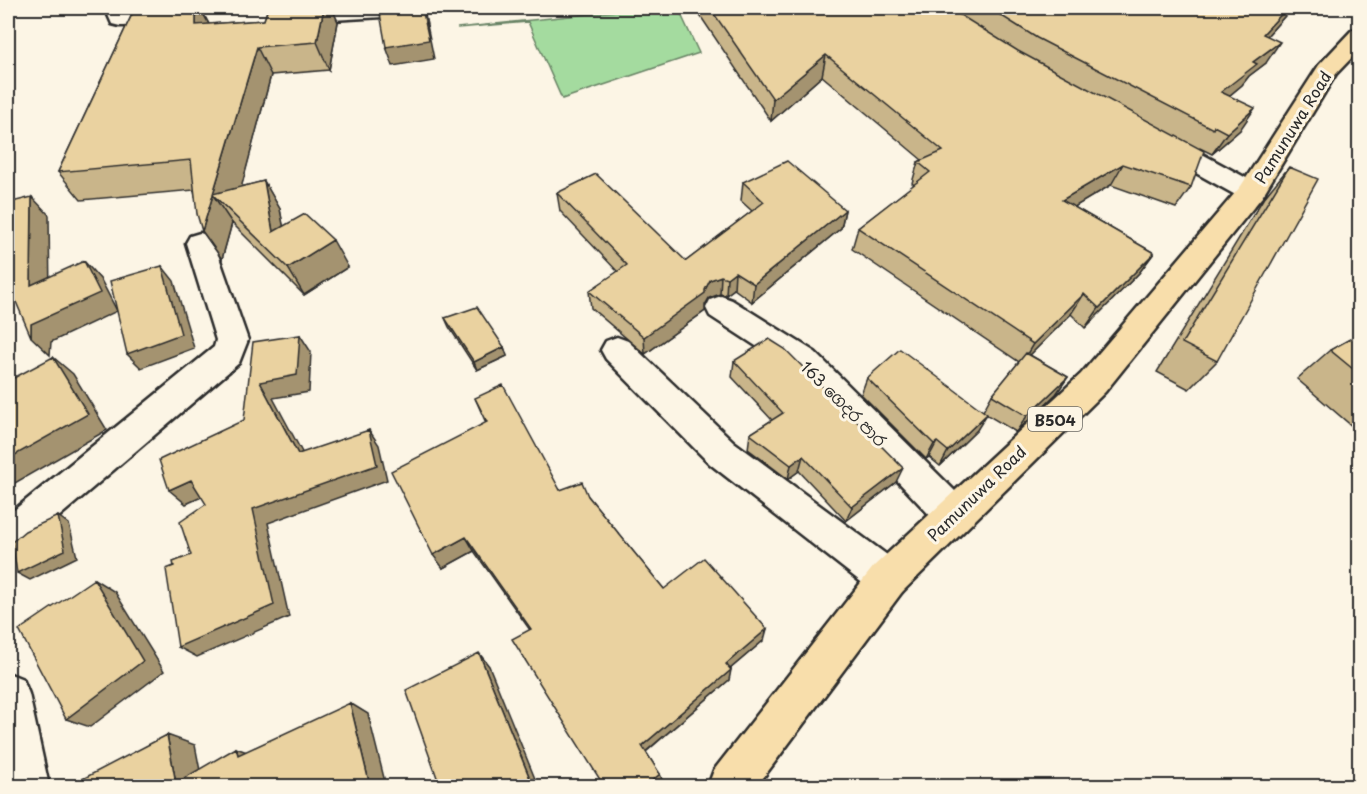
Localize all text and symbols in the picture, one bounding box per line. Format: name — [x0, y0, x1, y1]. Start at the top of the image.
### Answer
street label: Pamunuwa Road — [1248, 66, 1336, 188]
street label: 163 ගෙදර පාර — [796, 355, 892, 451]
road number: B504 — [1028, 407, 1082, 431]
street label: Pamunuwa Road — [921, 439, 1031, 547]

